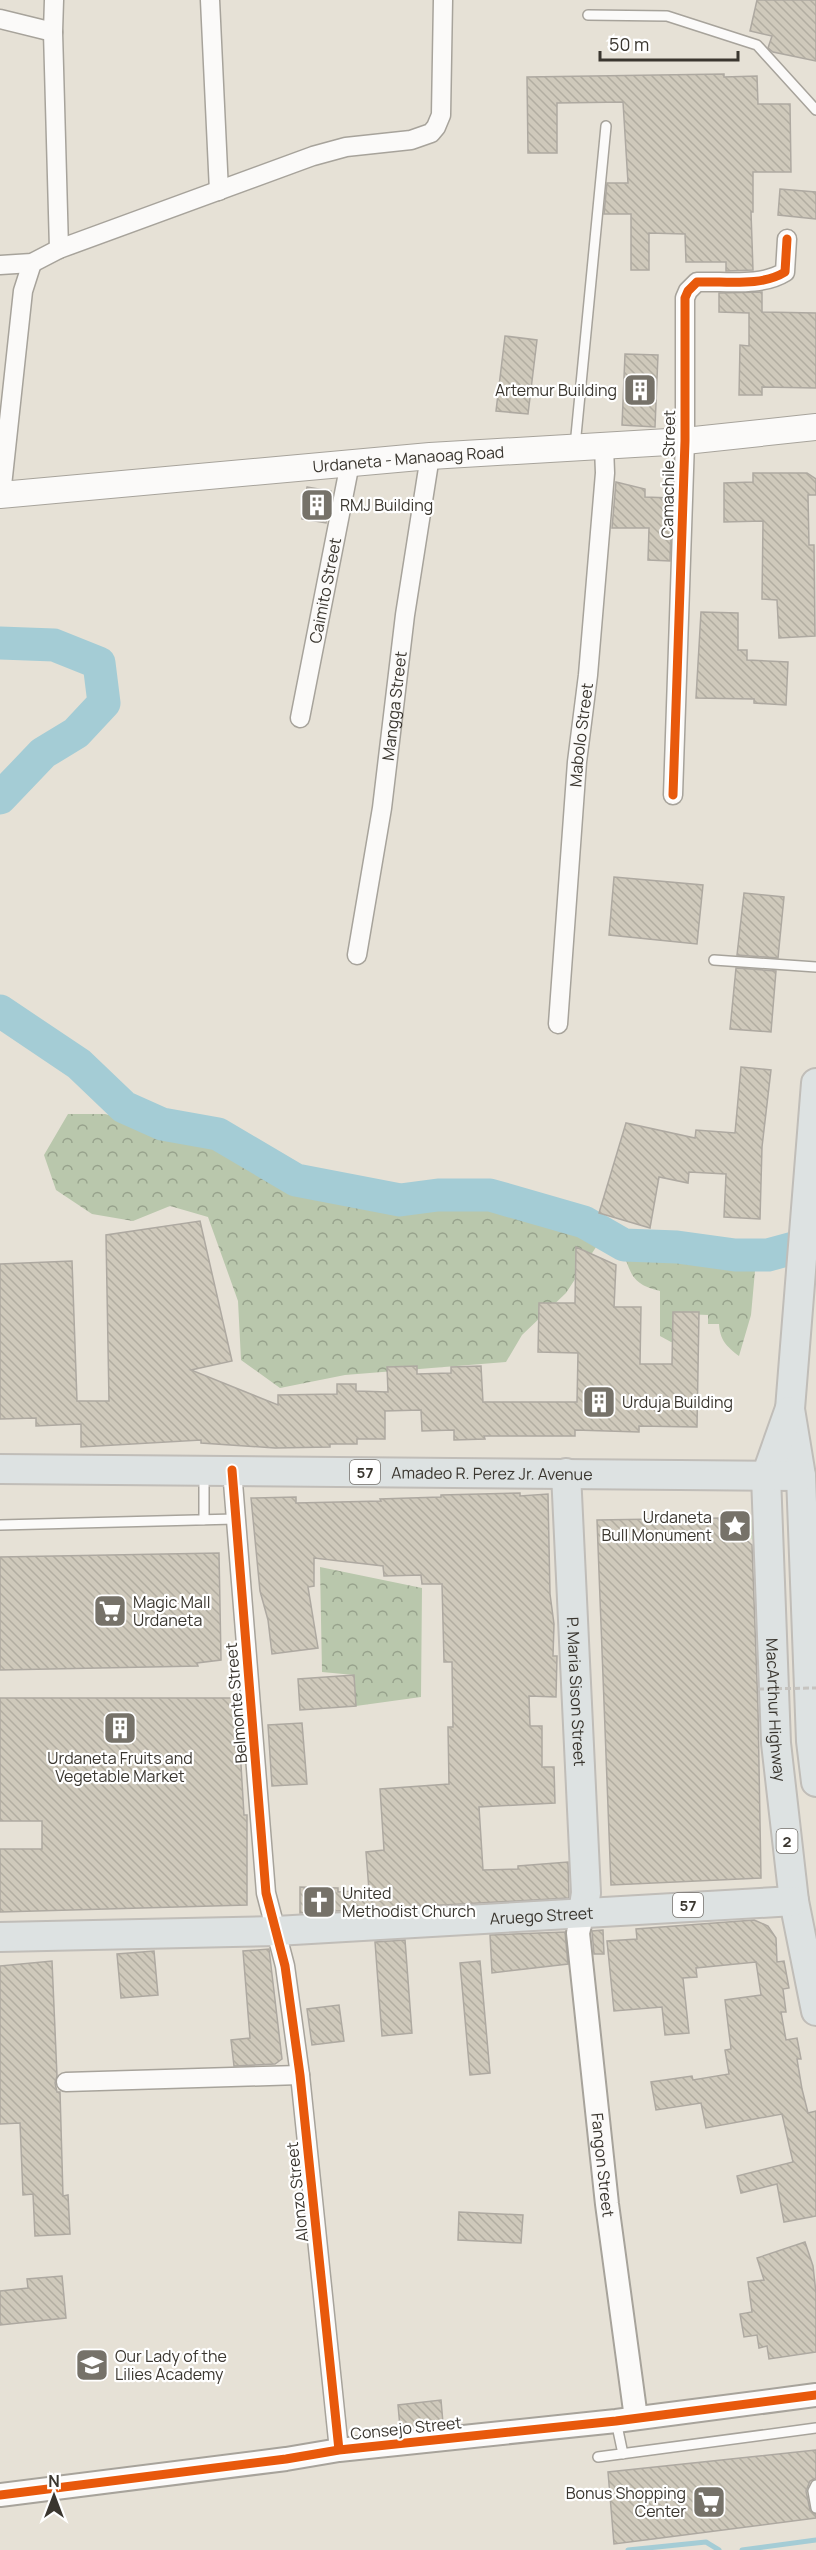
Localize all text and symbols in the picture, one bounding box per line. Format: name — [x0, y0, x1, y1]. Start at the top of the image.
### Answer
scale bar — [600, 24, 738, 62]
text: 50 m — [609, 32, 649, 56]
building icon: Artemur Building — [622, 372, 658, 408]
place label: Artemur Building — [495, 379, 617, 401]
street label: Camachile Street — [656, 410, 680, 538]
street label: Urdaneta - Manaoag Road — [312, 441, 505, 478]
building icon: RMJ Building — [299, 487, 335, 523]
place label: RMJ Building — [340, 494, 433, 516]
street label: Caimito Street — [304, 536, 346, 645]
street label: Mangga Street — [377, 650, 412, 762]
street label: Mabolo Street — [564, 682, 598, 788]
building icon: Urduja Building — [581, 1384, 617, 1420]
place label: Urduja Building — [622, 1391, 733, 1413]
road number: 57 — [350, 1460, 380, 1484]
street label: Amadeo R. Perez Jr. Avenue — [391, 1461, 593, 1485]
place label: Urdaneta Bull Monument — [602, 1506, 712, 1546]
place icon: Urdaneta Bull Monument — [717, 1508, 753, 1544]
place label: Magic Mall Urdaneta — [133, 1591, 210, 1631]
supermarket icon: Magic Mall Urdaneta — [92, 1593, 128, 1629]
street label: P. Maria Sison Street — [562, 1617, 591, 1767]
street label: MacArthur Highway — [761, 1638, 791, 1783]
street label: Belmonte Street — [220, 1642, 252, 1764]
building icon: Urdaneta Fruits and Vegetable Market — [102, 1710, 138, 1746]
place label: Urdaneta Fruits and Vegetable Market — [47, 1747, 193, 1787]
road number: 2 — [776, 1829, 798, 1853]
place label: United Methodist Church — [342, 1882, 476, 1922]
church icon: United Methodist Church — [301, 1884, 337, 1920]
road number: 57 — [673, 1893, 703, 1917]
street label: Aruego Street — [489, 1902, 594, 1930]
street label: Fangon Street — [586, 2112, 620, 2219]
street label: Alonzo Street — [281, 2141, 313, 2243]
place label: Our Lady of the Lilies Academy — [115, 2345, 227, 2385]
school or university icon: Our Lady of the Lilies Academy — [74, 2347, 110, 2383]
street label: Consejo Street — [349, 2411, 463, 2445]
north arrow — [24, 2466, 84, 2526]
text: N — [48, 2470, 60, 2492]
place label: Bonus Shopping Center — [566, 2482, 686, 2522]
supermarket icon: Bonus Shopping Center — [691, 2484, 727, 2520]

